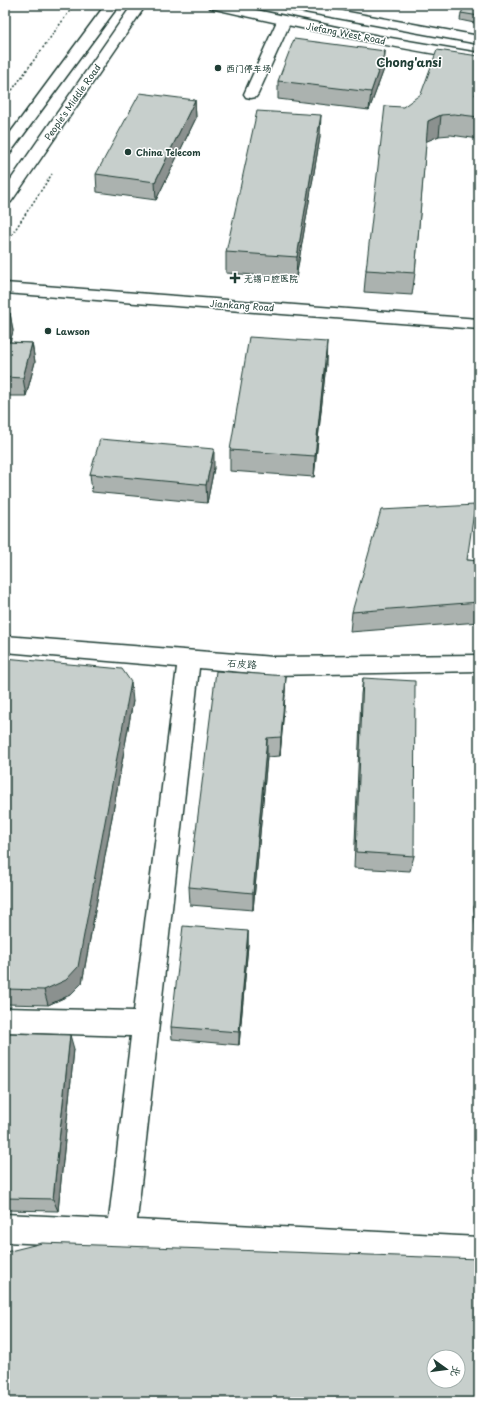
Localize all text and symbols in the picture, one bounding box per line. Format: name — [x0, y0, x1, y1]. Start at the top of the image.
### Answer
street label: Jiefang West Road — [305, 18, 387, 48]
district label: Chong'ansi — [376, 53, 442, 71]
street label: People's Middle Road — [40, 61, 104, 143]
place label: 西门停车场 — [226, 61, 271, 75]
marker: 西门停车场 — [213, 63, 223, 73]
place label: China Telecom — [136, 145, 200, 159]
marker: China Telecom — [123, 147, 133, 157]
place label: 无锡口腔医院 — [244, 271, 298, 285]
marker: 无锡口腔医院 — [229, 272, 241, 284]
street label: Jiankang Road — [209, 296, 275, 314]
place label: Lawson — [56, 324, 90, 338]
marker: Lawson — [43, 326, 53, 336]
street label: 石皮路 — [227, 654, 257, 672]
north arrow — [426, 1349, 466, 1389]
text: 北 — [447, 1364, 466, 1379]

